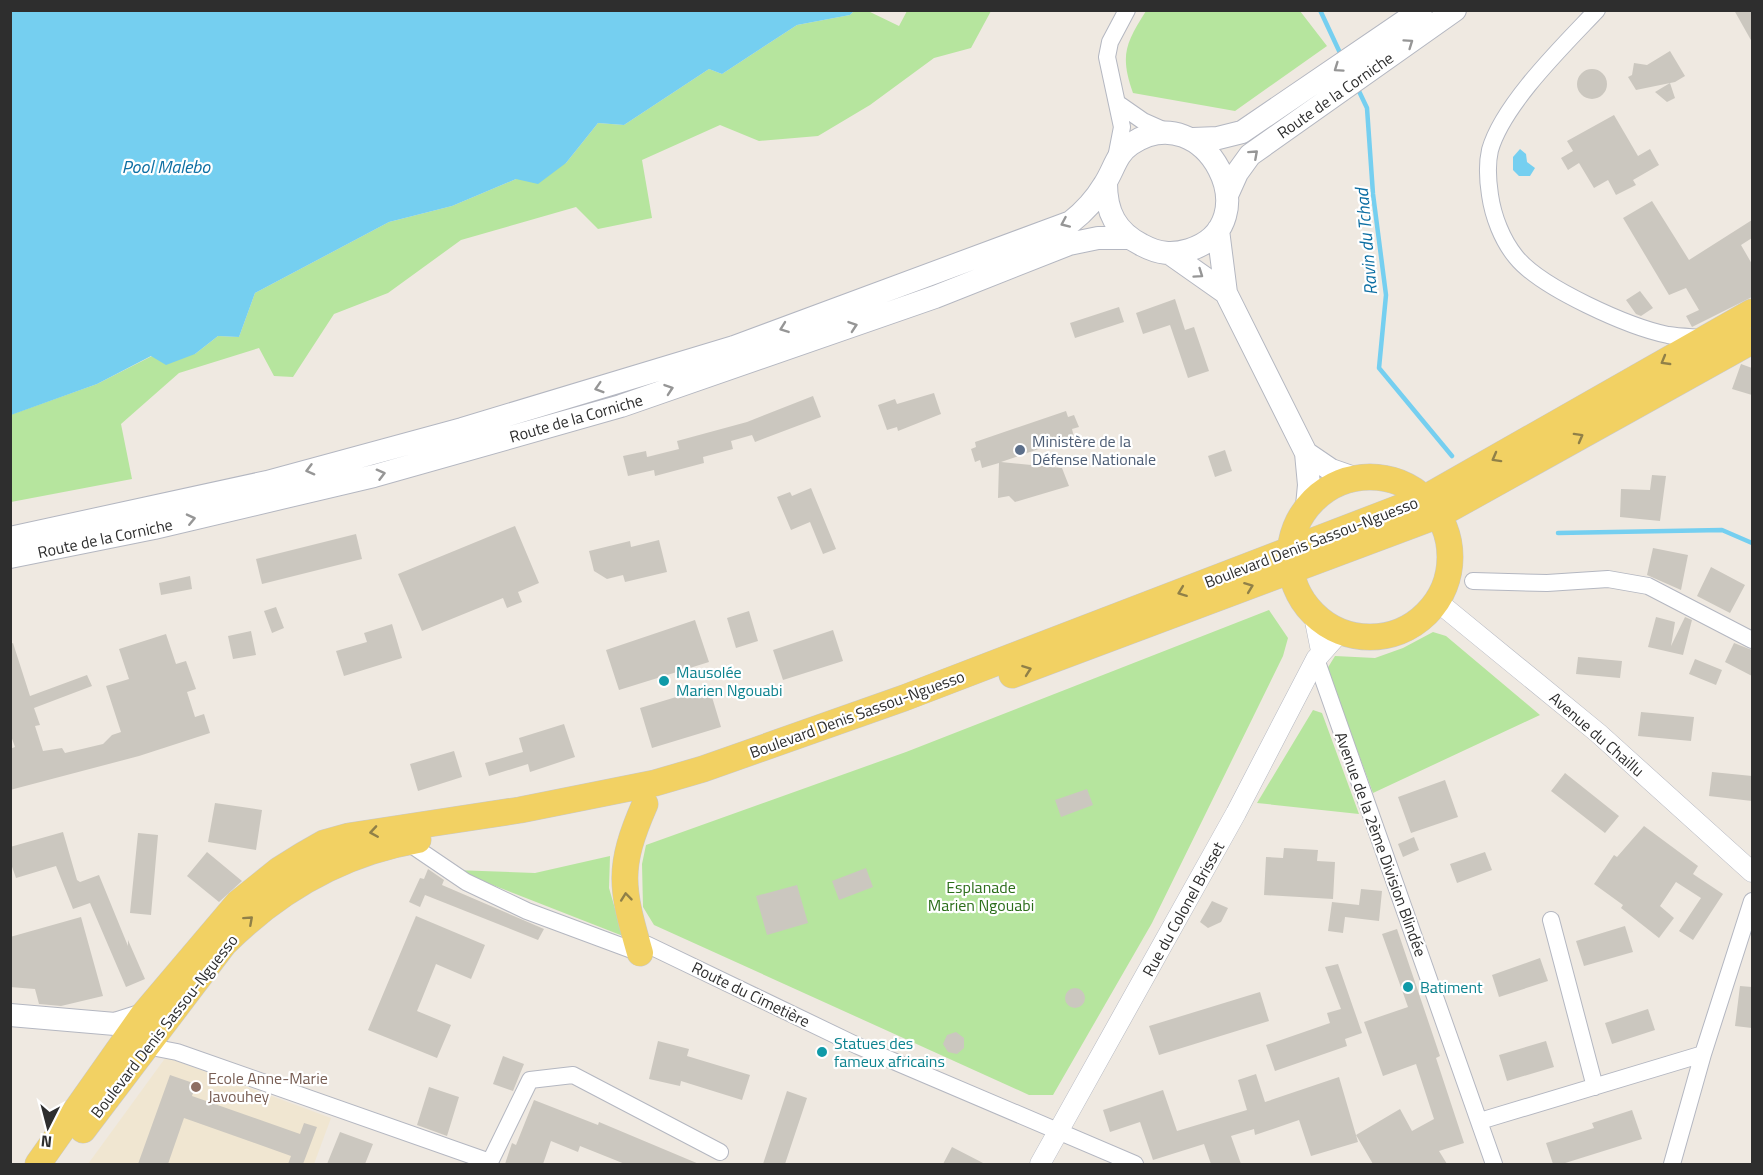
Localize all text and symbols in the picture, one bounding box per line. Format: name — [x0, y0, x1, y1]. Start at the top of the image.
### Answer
one-way arrow — [1402, 39, 1413, 50]
street label: Route de la Corniche — [1272, 46, 1398, 144]
one-way arrow — [1334, 61, 1345, 72]
one-way arrow — [1247, 150, 1258, 161]
water label: Pool Malebo — [122, 153, 211, 180]
water label: Ravin du Tchad — [1348, 185, 1384, 297]
one-way arrow — [1061, 216, 1072, 228]
one-way arrow — [1192, 267, 1203, 278]
one-way arrow — [847, 320, 858, 333]
one-way arrow — [779, 321, 790, 333]
one-way arrow — [1661, 354, 1671, 365]
one-way arrow — [594, 381, 605, 393]
one-way arrow — [663, 384, 673, 397]
street label: Route de la Corniche — [507, 388, 645, 448]
place label: Ministère de la Défense Nationale — [1032, 429, 1156, 471]
one-way arrow — [1573, 433, 1583, 444]
marker: Ministère de la Défense Nationale — [1013, 443, 1027, 457]
one-way arrow — [1492, 451, 1502, 462]
one-way arrow — [305, 463, 315, 476]
one-way arrow — [375, 469, 386, 481]
street label: Boulevard Denis Sassou-Nguesso — [1201, 490, 1421, 594]
street label: Route de la Corniche — [35, 512, 175, 564]
one-way arrow — [186, 514, 196, 527]
one-way arrow — [1244, 582, 1254, 595]
one-way arrow — [1177, 585, 1188, 597]
place label: Mausolée Marien Ngouabi — [676, 660, 782, 702]
street label: Boulevard Denis Sassou-Nguesso — [746, 664, 968, 764]
one-way arrow — [1021, 664, 1032, 677]
marker: Mausolée Marien Ngouabi — [657, 674, 671, 688]
street label: Avenue du Chaillu — [1544, 686, 1650, 782]
street label: Avenue de la 2ème Division Blindée — [1329, 728, 1433, 960]
one-way arrow — [369, 825, 379, 838]
street label: Rue du Colonel Brisset — [1136, 837, 1230, 981]
park label: Esplanade Marien Ngouabi — [928, 875, 1034, 917]
one-way arrow — [620, 892, 633, 901]
one-way arrow — [242, 916, 252, 927]
street label: Boulevard Denis Sassou-Nguesso — [85, 929, 243, 1123]
street label: Route du Cimetière — [688, 955, 814, 1033]
place label: Batiment — [1420, 975, 1483, 999]
marker: Batiment — [1401, 980, 1415, 994]
place label: Statues des fameux africains — [834, 1031, 945, 1073]
marker: Statues des fameux africains — [815, 1045, 829, 1059]
place label: Ecole Anne-Marie Javouhey — [208, 1066, 328, 1108]
marker: Ecole Anne-Marie Javouhey — [189, 1080, 203, 1094]
north arrow — [18, 1097, 78, 1157]
text: N — [40, 1129, 53, 1154]

